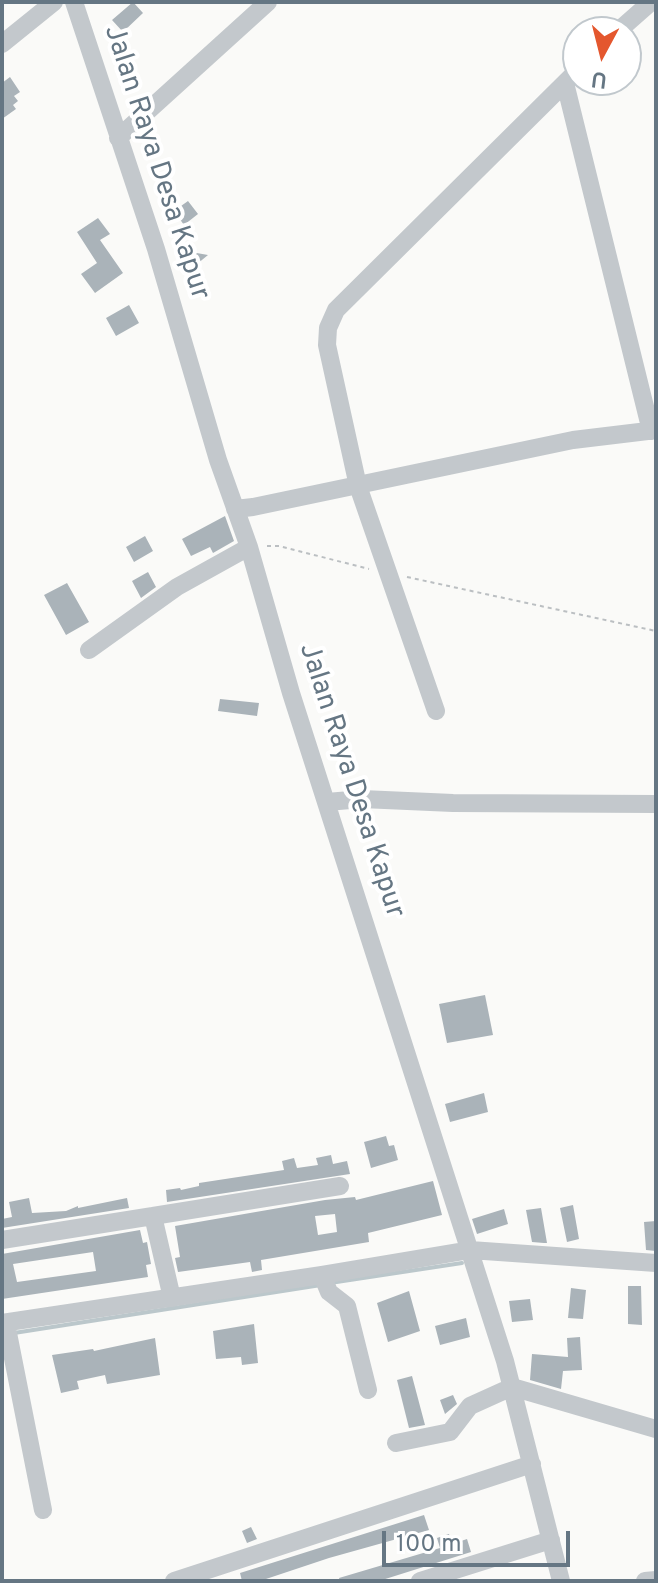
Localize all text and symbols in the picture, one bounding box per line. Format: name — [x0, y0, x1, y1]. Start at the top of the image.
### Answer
north arrow — [562, 16, 642, 96]
street label: Jalan Raya Desa Kapur — [95, 21, 215, 305]
text: U — [590, 64, 609, 93]
street label: Jalan Raya Desa Kapur — [290, 639, 410, 923]
scale bar — [386, 1515, 574, 1565]
text: 100 m — [396, 1530, 462, 1560]

